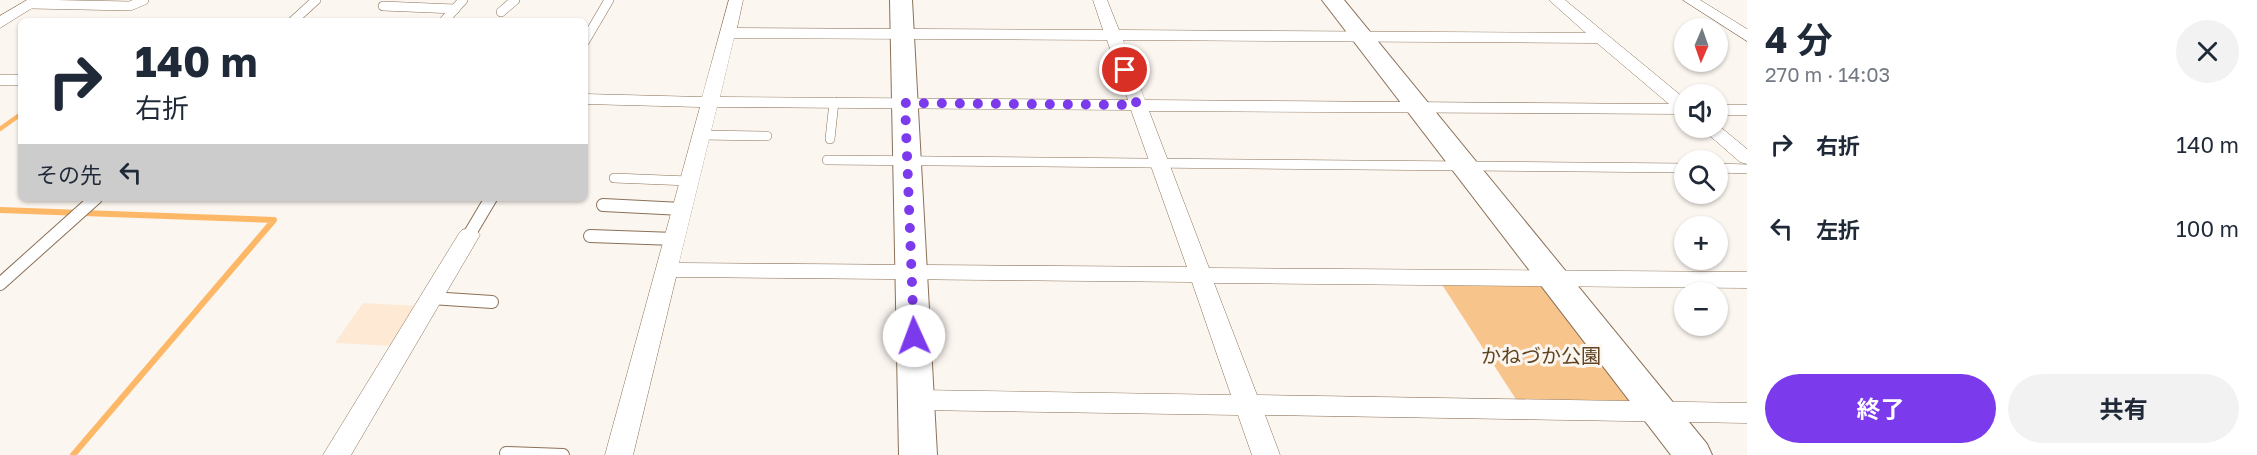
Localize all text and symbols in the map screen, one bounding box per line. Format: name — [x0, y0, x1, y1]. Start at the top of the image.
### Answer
north arrow — [1674, 18, 1728, 72]
map controls — [1674, 18, 1728, 336]
text: 4 分 — [1765, 18, 1833, 61]
button: close — [2176, 20, 2239, 83]
text: 140 m — [135, 36, 257, 86]
icon: right — [36, 42, 114, 120]
pin — [1099, 44, 1150, 95]
icon: arrive — [1108, 53, 1141, 86]
text: 270 m · 14:03 — [1765, 62, 1890, 86]
button: sound — [1674, 84, 1728, 138]
text: 右折 — [135, 92, 189, 124]
icon: right — [1765, 128, 1798, 161]
text: 140 m — [2176, 131, 2239, 158]
text: 右折 — [1816, 132, 1860, 159]
button: search — [1674, 150, 1728, 204]
icon: left — [114, 156, 147, 189]
text: その先 — [36, 161, 102, 188]
icon: left — [1765, 212, 1798, 245]
text: 100 m — [2176, 215, 2239, 242]
button: + — [1674, 216, 1728, 270]
text: 左折 — [1816, 216, 1860, 243]
button: − — [1674, 282, 1728, 336]
position arrow — [882, 304, 946, 368]
park label: かねづか公園 — [1481, 343, 1601, 367]
button: 終了 — [1765, 374, 1996, 443]
button: 共有 — [2008, 374, 2239, 443]

